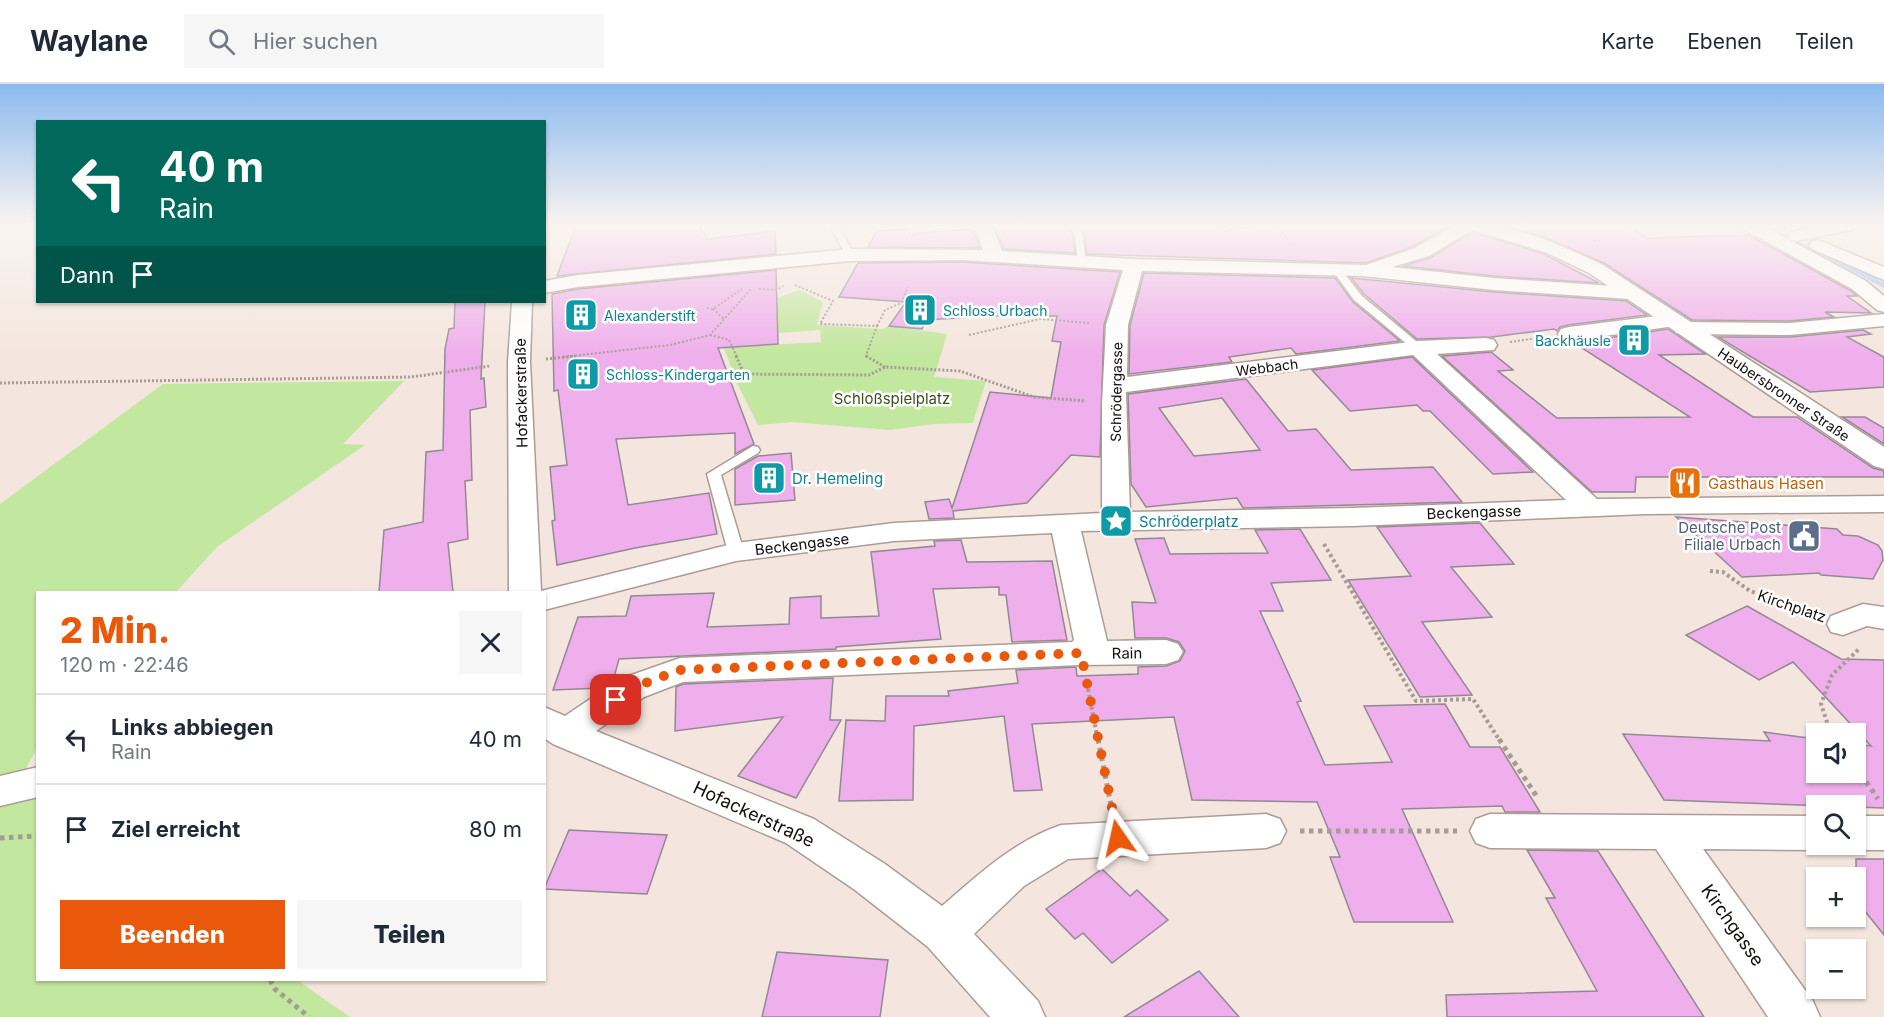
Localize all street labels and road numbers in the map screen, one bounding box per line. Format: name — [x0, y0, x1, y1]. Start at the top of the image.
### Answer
street label: Hofackerstraße — [511, 338, 531, 448]
street label: Schrödergasse — [1107, 342, 1125, 442]
street label: Haubersbronner Straße — [1715, 344, 1853, 444]
street label: Webbach — [1235, 355, 1299, 379]
street label: Beckengasse — [1426, 501, 1522, 523]
street label: Beckengasse — [754, 529, 850, 559]
street label: Kirchplatz — [1755, 585, 1829, 627]
street label: Rain — [1112, 643, 1142, 663]
street label: Hofackerstraße — [690, 777, 818, 851]
street label: Kirchgasse — [1697, 880, 1769, 970]

